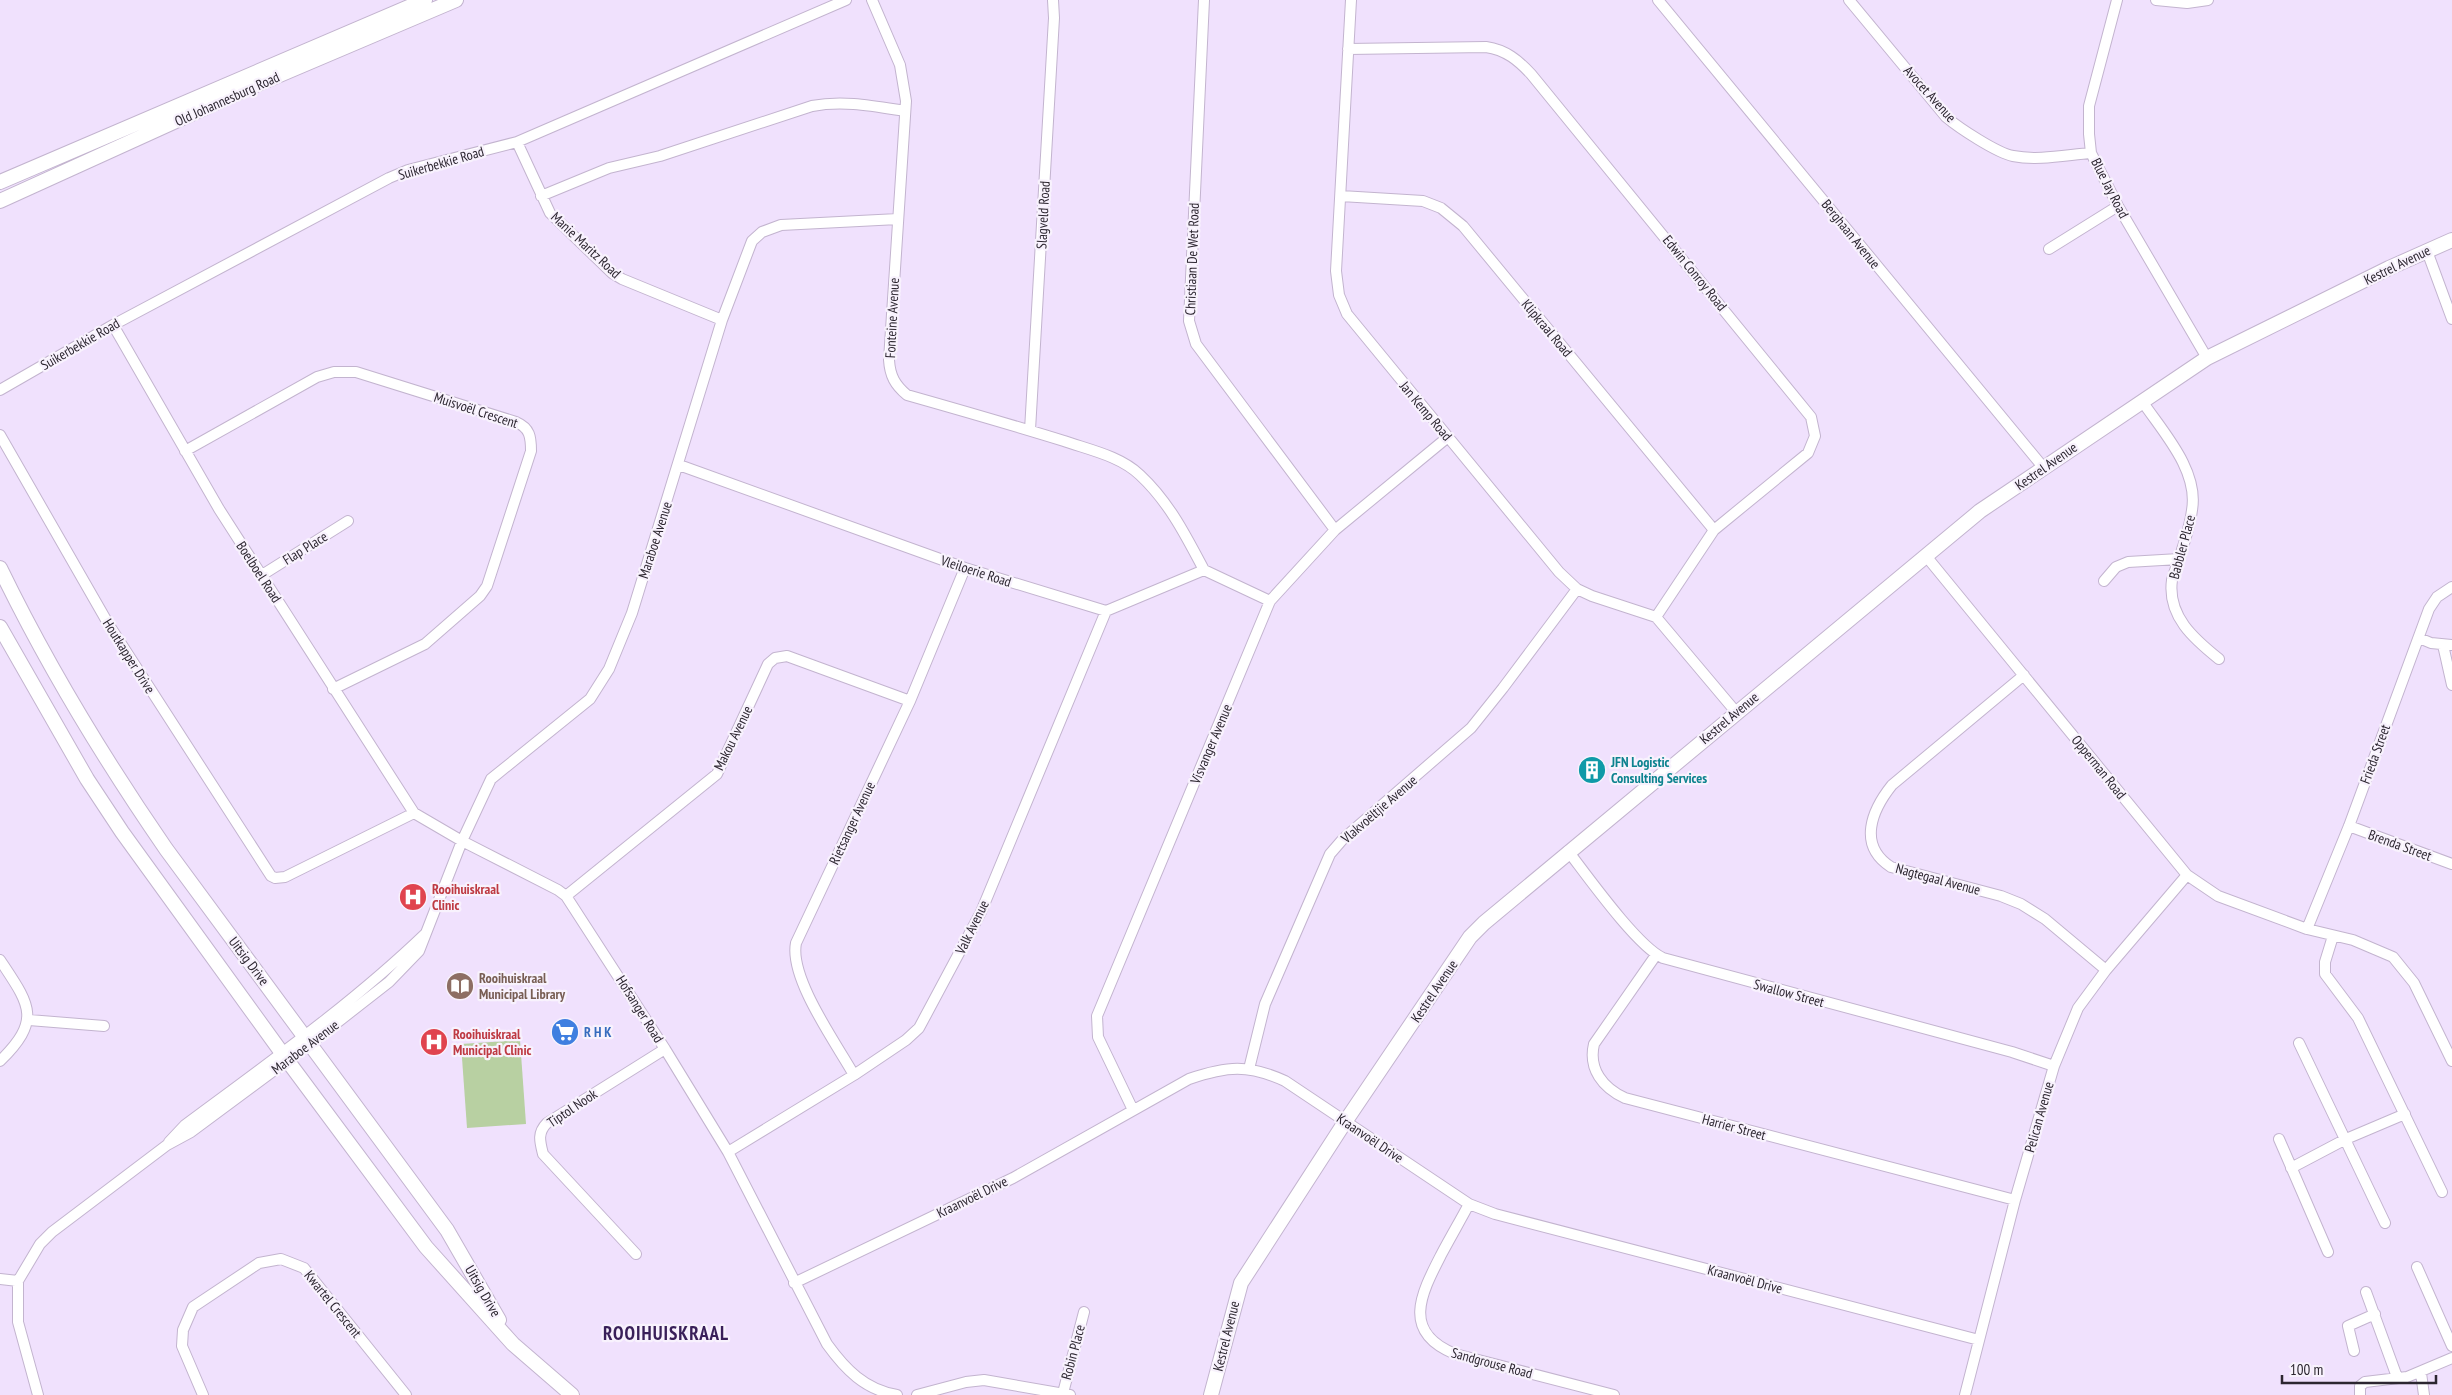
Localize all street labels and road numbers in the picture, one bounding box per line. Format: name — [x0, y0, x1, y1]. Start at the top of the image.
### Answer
street label: Avocet Avenue — [1900, 62, 1960, 126]
street label: Old Johannesburg Road — [172, 68, 282, 130]
street label: Suikerbekkie Road — [396, 142, 486, 184]
street label: Blue Jay Road — [2087, 155, 2133, 221]
street label: Slagveld Road — [1032, 180, 1054, 250]
street label: Berghaan Avenue — [1818, 196, 1884, 272]
street label: Christiaan De Wet Road — [1181, 202, 1203, 316]
street label: Manie Maritz Road — [547, 208, 625, 282]
street label: Edwin Conroy Road — [1659, 232, 1731, 314]
street label: Kestrel Avenue — [2361, 241, 2433, 289]
street label: Fonteine Avenue — [881, 277, 903, 359]
street label: Klipkraal Road — [1518, 295, 1576, 361]
street label: Suikerbekkie Road — [37, 314, 123, 374]
street label: Jan Kemp Road — [1395, 377, 1456, 444]
street label: Muisvoël Crescent — [432, 388, 520, 432]
street label: Kestrel Avenue — [2012, 438, 2081, 494]
street label: Maraboe Avenue — [634, 499, 676, 581]
street label: Babbler Place — [2165, 513, 2199, 581]
street label: Flap Place — [279, 527, 331, 569]
street label: Boelboel Road — [232, 538, 286, 606]
street label: Vleiloerie Road — [937, 551, 1014, 591]
street label: Houtkapper Drive — [99, 615, 159, 697]
street label: Kestrel Avenue — [1696, 688, 1762, 748]
street label: Visvanger Avenue — [1186, 701, 1236, 788]
street label: Makou Avenue — [710, 702, 757, 773]
street label: Frieda Street — [2356, 722, 2394, 786]
street label: Opperman Road — [2068, 731, 2130, 803]
street label: Vlakvoëltjie Avenue — [1336, 771, 1421, 848]
street label: Rietsanger Avenue — [825, 778, 879, 867]
street label: Brenda Street — [2366, 825, 2434, 865]
street label: Nagtegaal Avenue — [1894, 859, 1983, 899]
street label: Valk Avenue — [951, 897, 993, 958]
street label: Uitsig Drive — [225, 933, 273, 989]
street label: Kestrel Avenue — [1407, 956, 1462, 1026]
street label: Hofsanger Road — [612, 972, 668, 1046]
street label: Swallow Street — [1752, 975, 1826, 1011]
street label: Maraboe Avenue — [268, 1016, 342, 1078]
street label: Pelican Avenue — [2020, 1079, 2058, 1154]
street label: Tiptol Nook — [544, 1084, 601, 1131]
street label: Kraanvoël Drive — [1333, 1109, 1407, 1167]
street label: Harrier Street — [1700, 1110, 1768, 1144]
street label: Kraanvoël Drive — [934, 1172, 1011, 1222]
street label: Kraanvoël Drive — [1706, 1260, 1785, 1298]
street label: Uitsig Drive — [461, 1262, 505, 1320]
street label: Kwartel Crescent — [300, 1267, 366, 1341]
street label: Kestrel Avenue — [1209, 1299, 1243, 1373]
street label: Robin Place — [1057, 1322, 1089, 1381]
street label: Sandgrouse Road — [1449, 1344, 1535, 1382]

